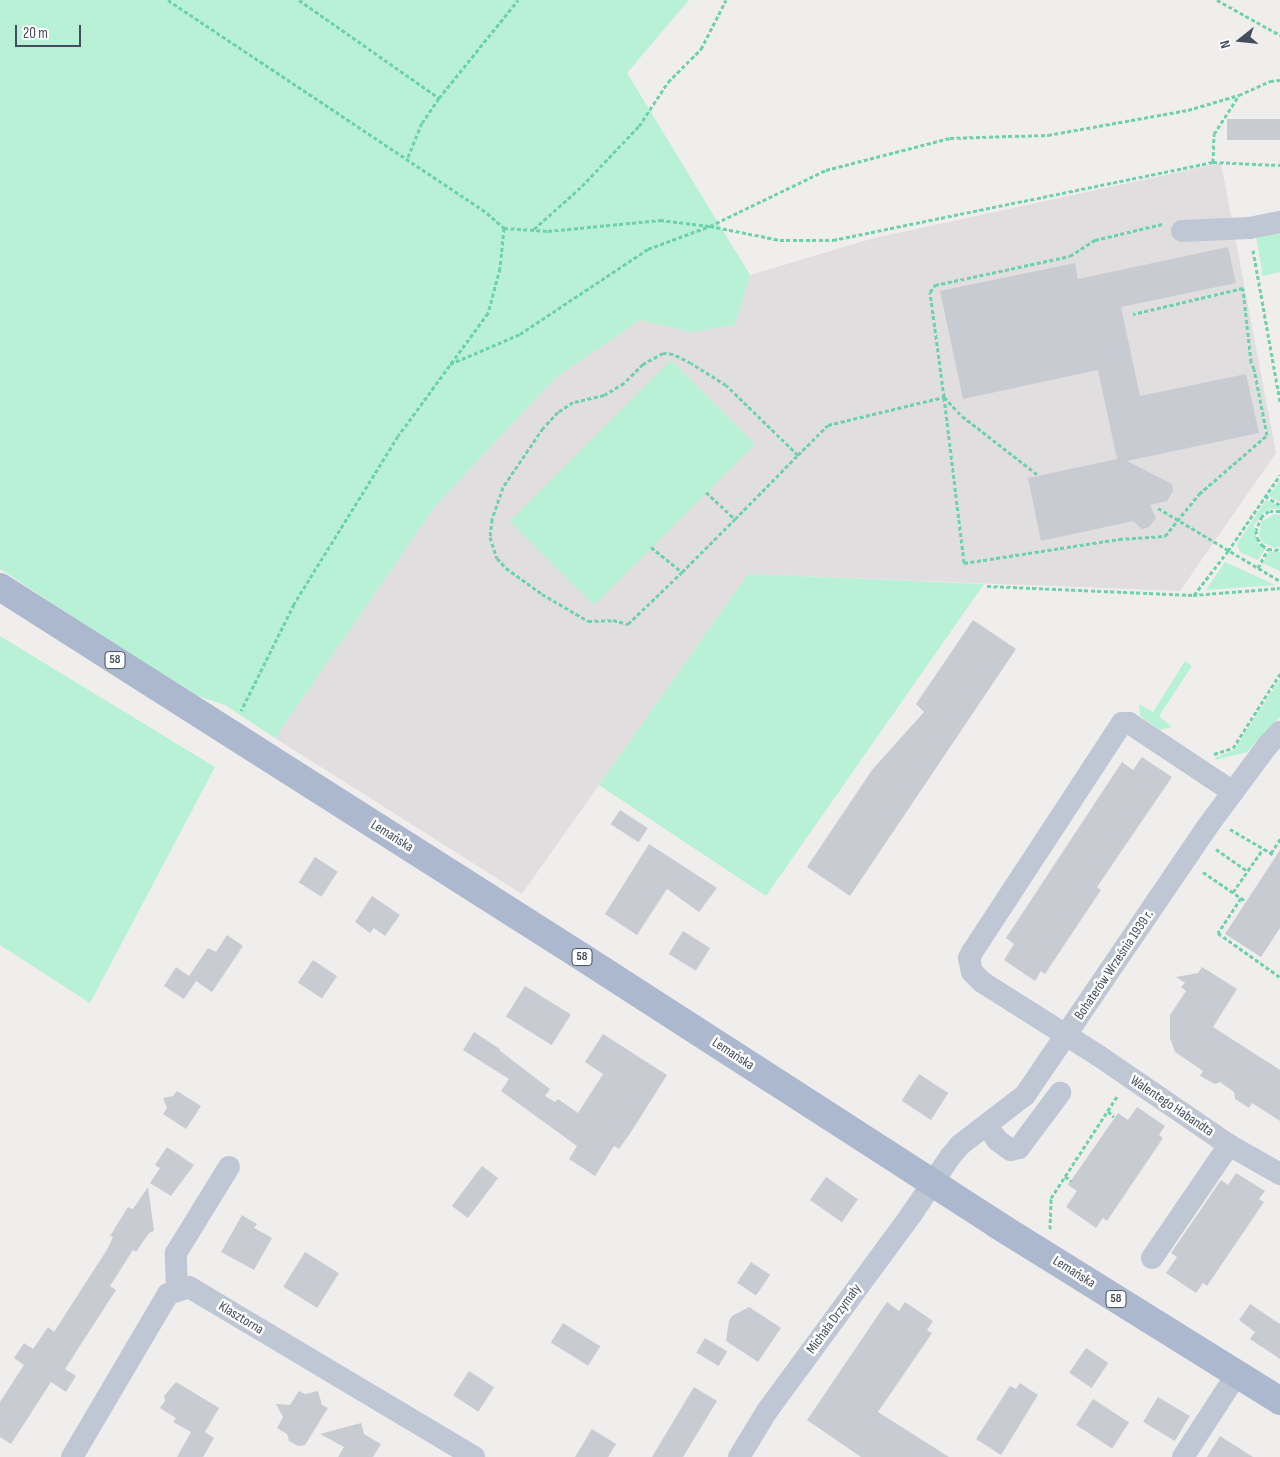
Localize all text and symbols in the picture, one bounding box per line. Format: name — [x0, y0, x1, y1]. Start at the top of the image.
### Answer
scale bar — [18, 15, 84, 47]
north arrow — [1215, 15, 1265, 65]
text: 20 m — [23, 24, 48, 43]
text: N — [1216, 38, 1234, 50]
road number: 58 — [104, 650, 126, 670]
street label: Lemańska — [368, 816, 416, 856]
street label: Bohaterów Września 1939 r. — [1071, 907, 1157, 1023]
road number: 58 — [571, 948, 593, 966]
street label: Lemańska — [709, 1034, 757, 1074]
street label: Walentego Habandta — [1127, 1072, 1217, 1140]
street label: Lemańska — [1050, 1252, 1098, 1292]
street label: Michała Drzymały — [803, 1281, 865, 1357]
road number: 58 — [1105, 1290, 1127, 1308]
street label: Klasztorna — [215, 1298, 267, 1338]

